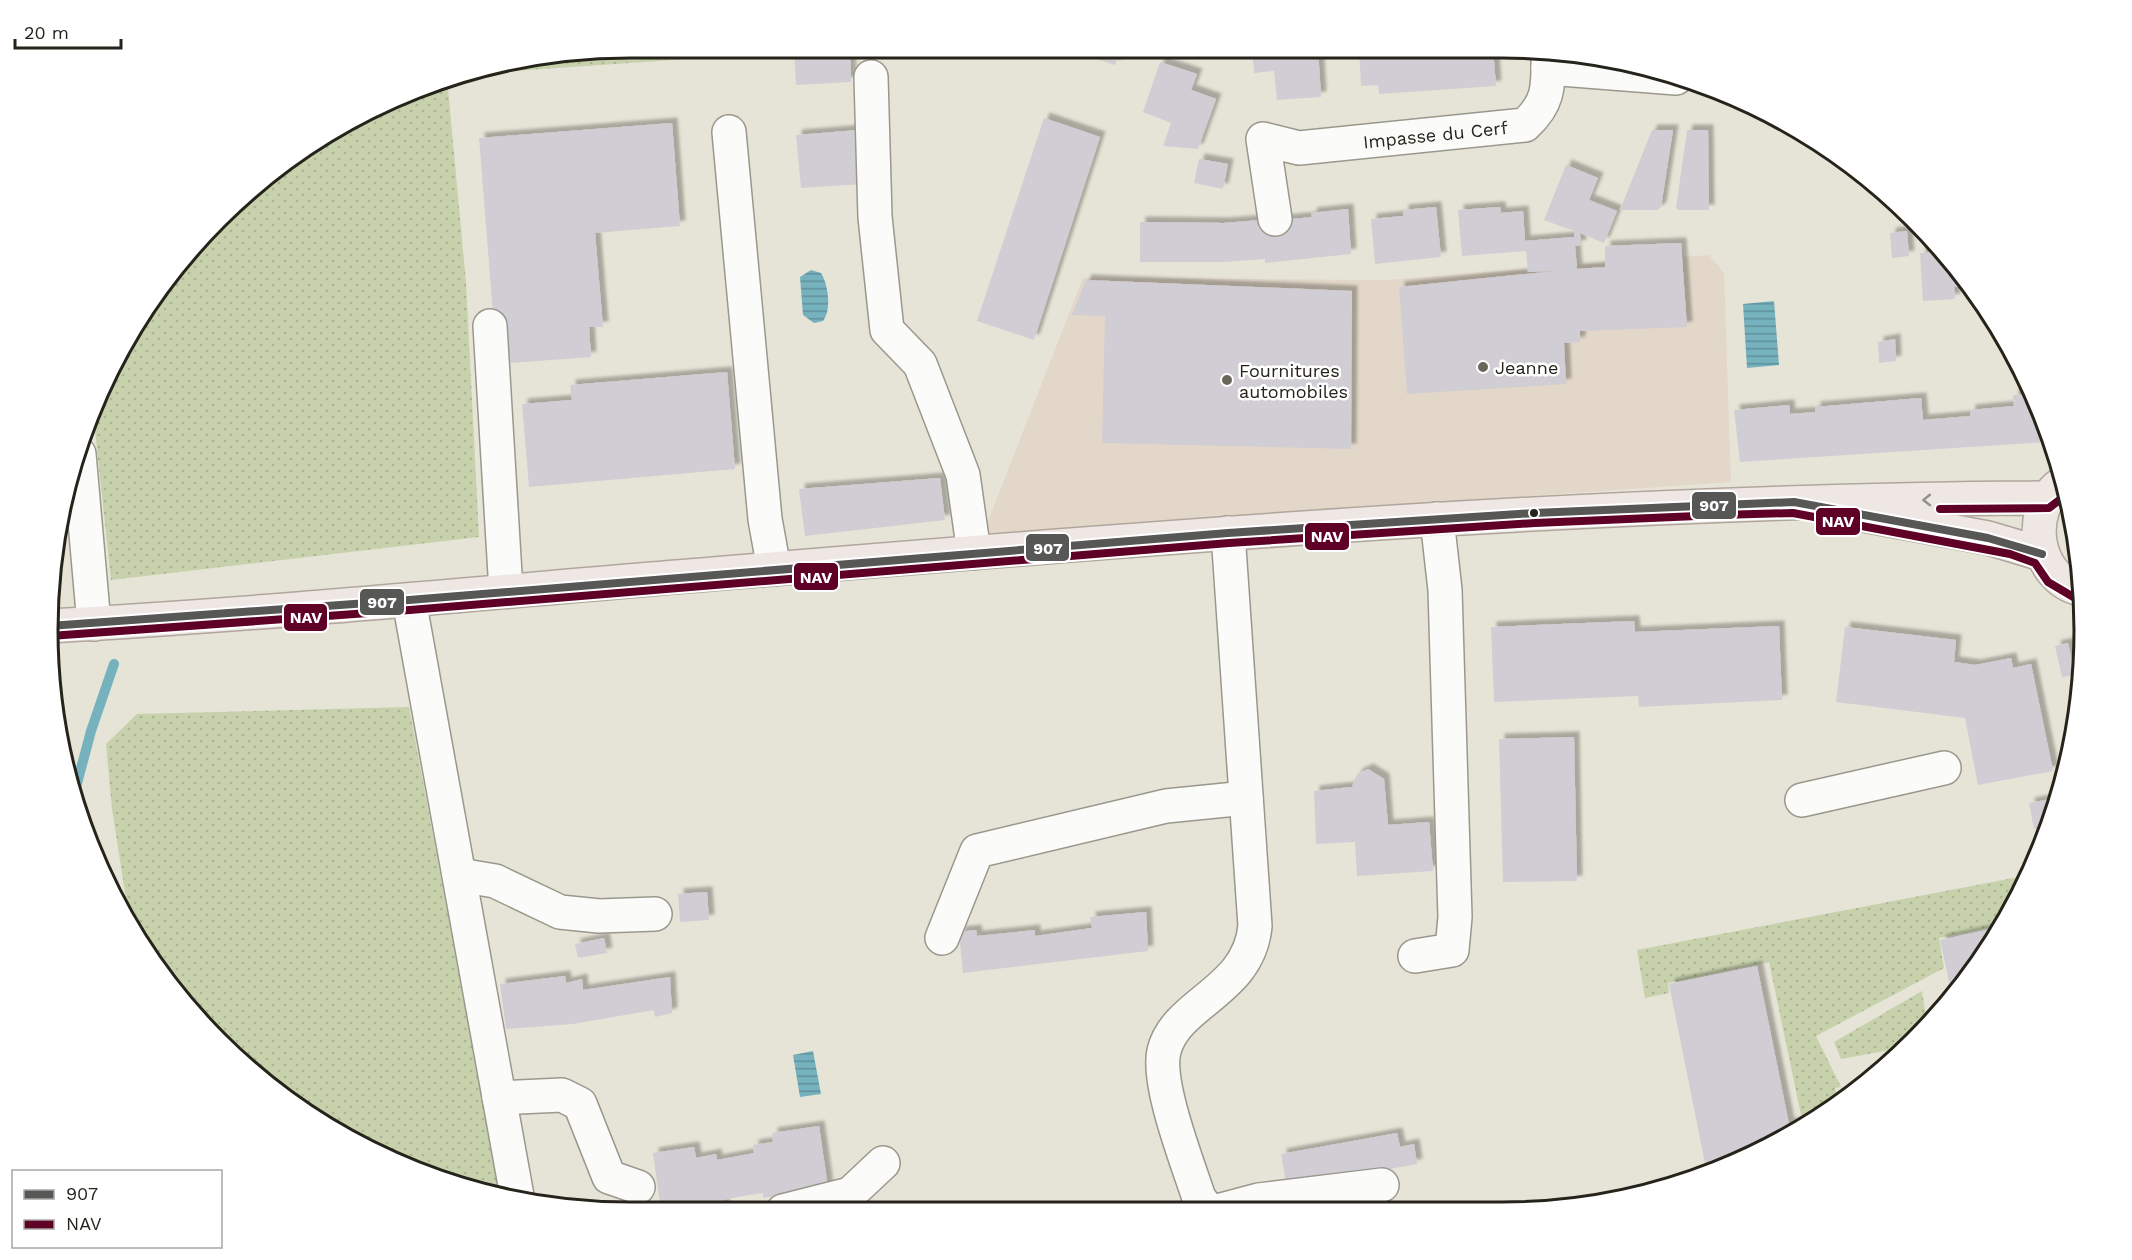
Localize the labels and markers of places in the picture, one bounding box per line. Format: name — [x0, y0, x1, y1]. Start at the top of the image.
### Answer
place label: Jeanne — [1495, 357, 1558, 378]
place label: Fournitures automobiles — [1239, 360, 1348, 402]
marker: Jeanne — [1476, 360, 1490, 374]
marker: Fournitures automobiles — [1220, 373, 1234, 387]
unlabelled marker — [1528, 507, 1540, 519]

